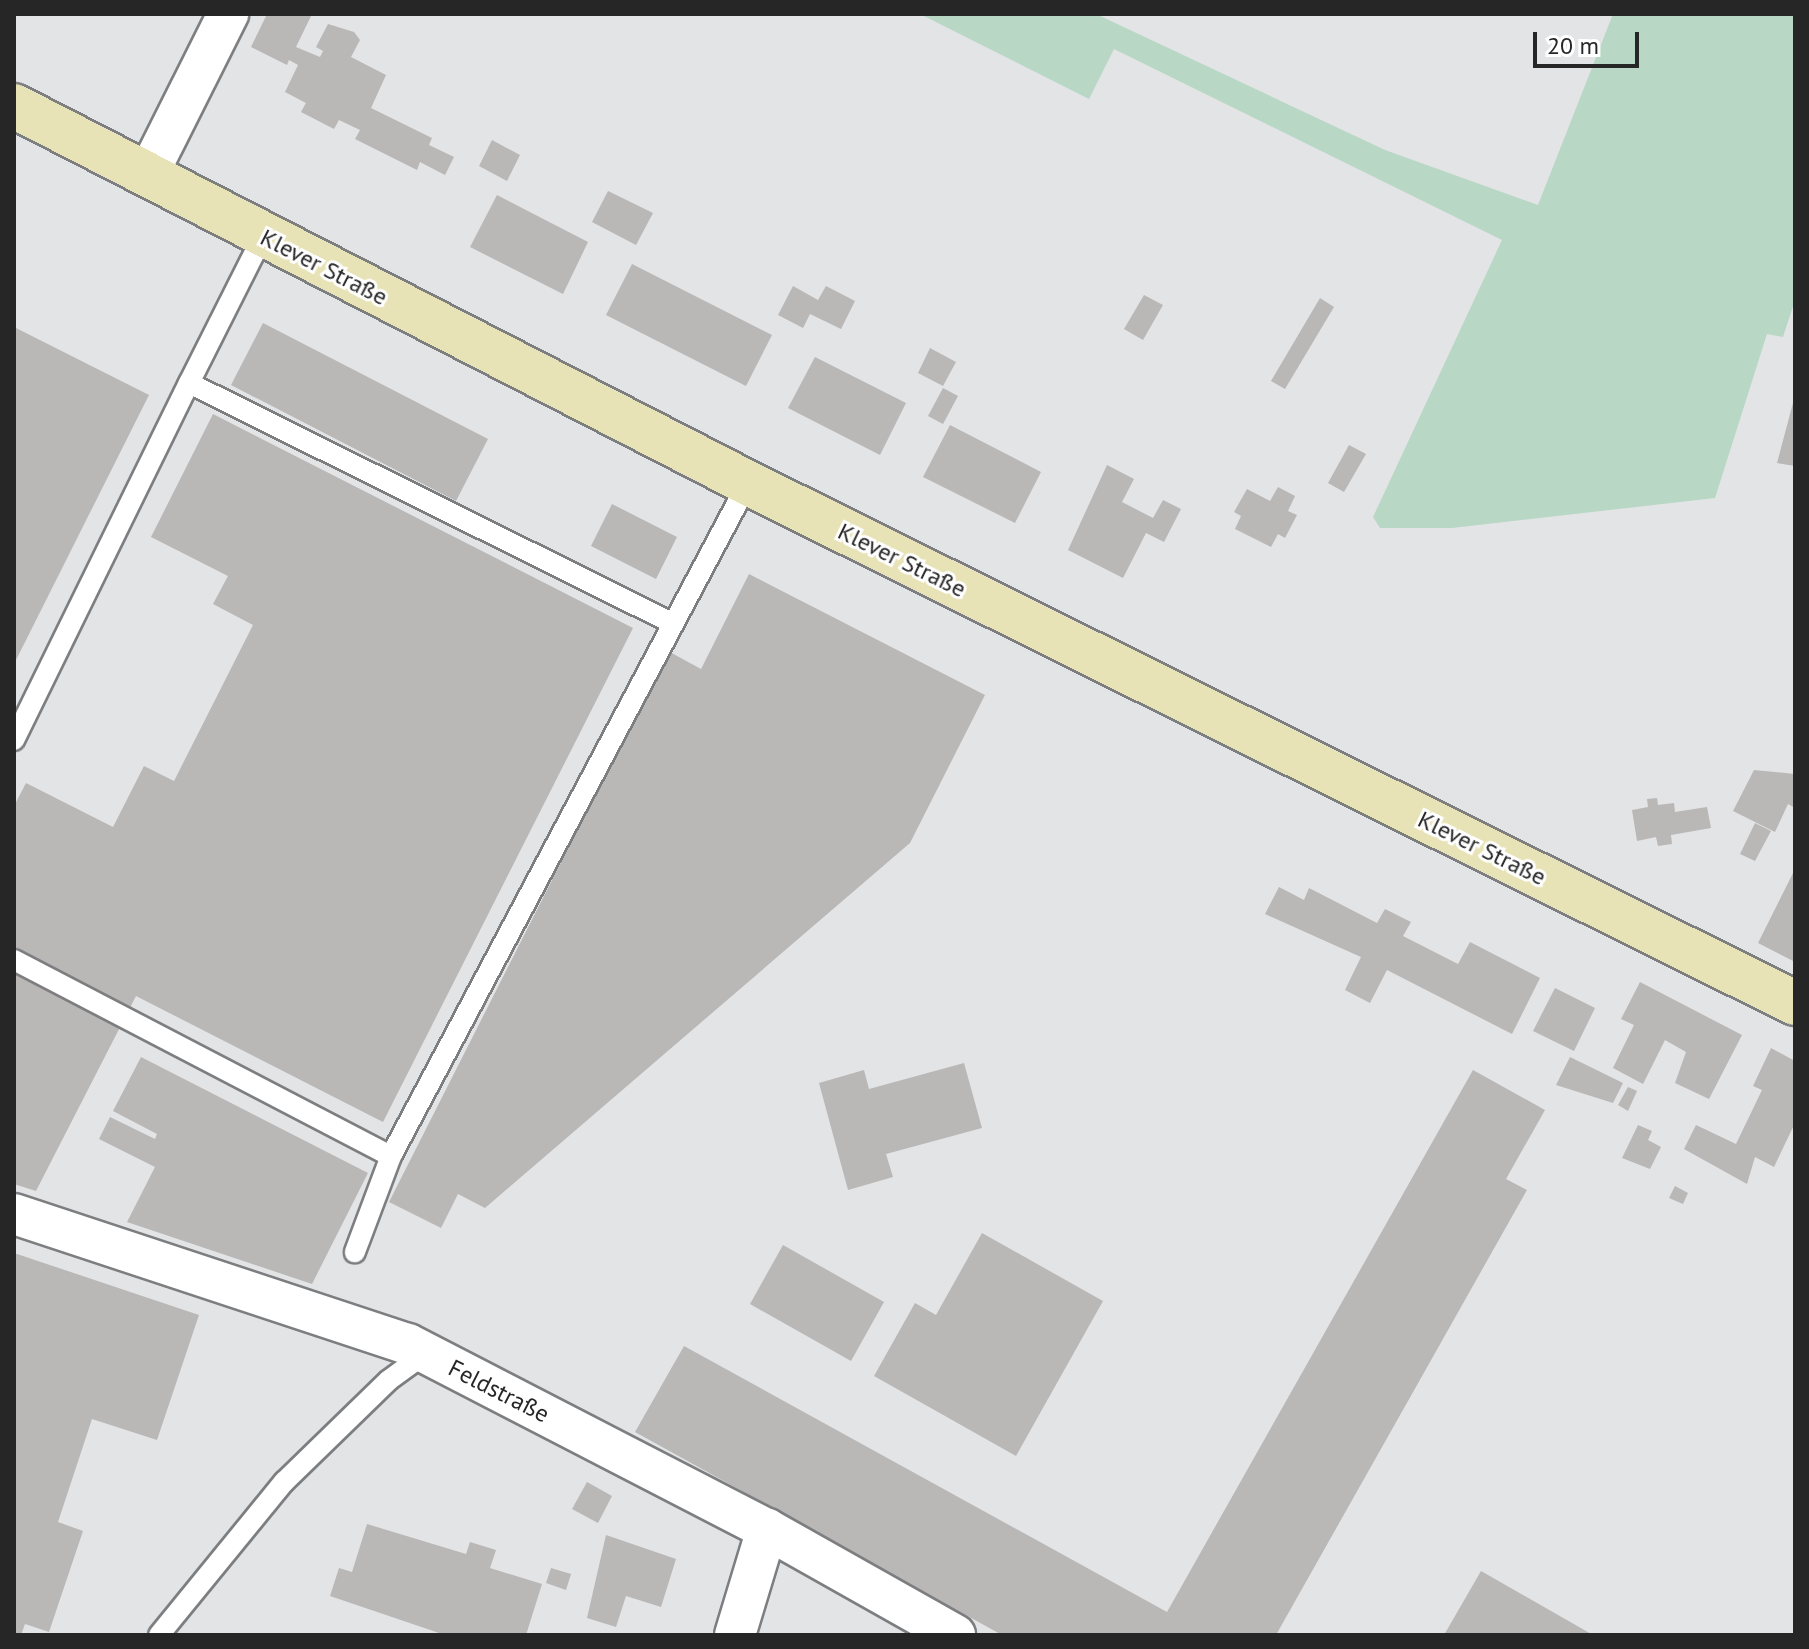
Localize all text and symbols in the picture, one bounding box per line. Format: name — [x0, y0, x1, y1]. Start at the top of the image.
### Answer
scale bar — [1537, 16, 1643, 66]
text: 20 m — [1547, 30, 1599, 61]
street label: Klever Straße — [256, 223, 392, 311]
street label: Klever Straße — [833, 517, 971, 603]
street label: Klever Straße — [1413, 805, 1551, 891]
street label: Feldstraße — [444, 1353, 554, 1429]

